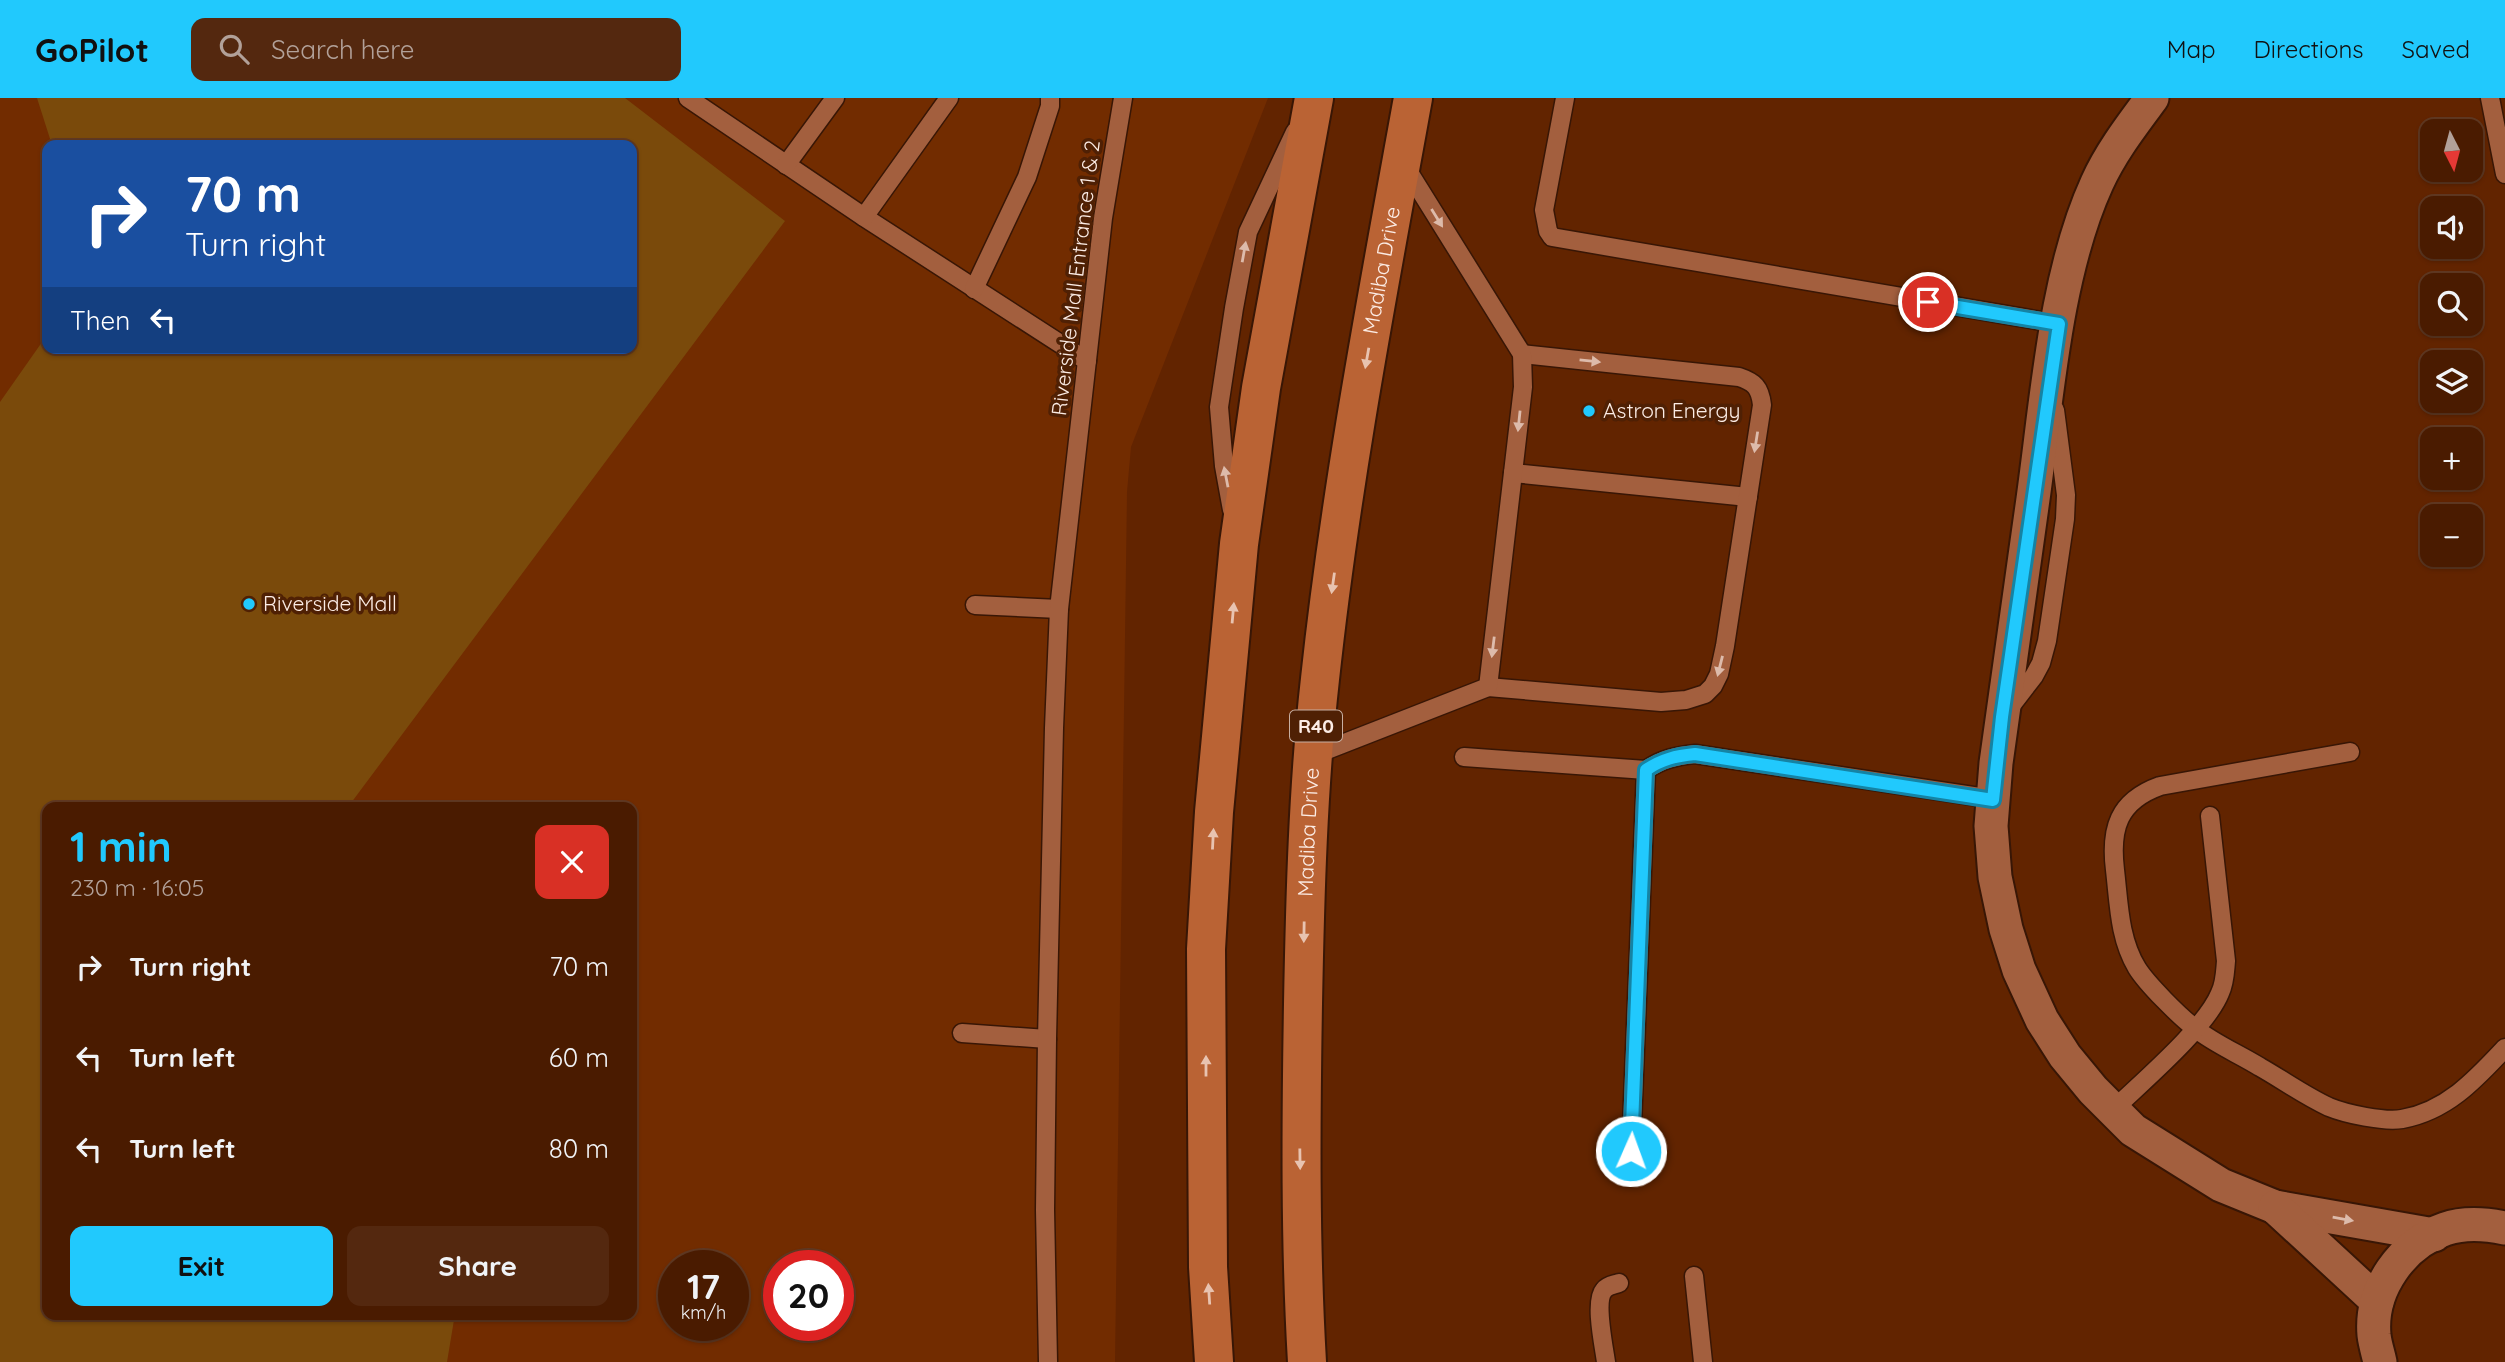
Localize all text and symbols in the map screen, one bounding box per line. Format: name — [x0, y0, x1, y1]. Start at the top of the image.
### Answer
search box — [191, 18, 681, 81]
text: GoPilot — [35, 29, 149, 70]
icon: search — [215, 30, 253, 68]
text: Search here — [271, 33, 414, 66]
text: Map — [2167, 34, 2216, 64]
text: Directions — [2254, 34, 2364, 64]
text: Saved — [2402, 34, 2470, 64]
north arrow — [2420, 119, 2483, 182]
map controls — [2420, 119, 2483, 567]
street label: Riverside Mall Entrance 1 & 2 — [1045, 139, 1105, 417]
text: 70 m — [185, 163, 301, 224]
icon: right — [70, 168, 161, 259]
button: sound — [2420, 196, 2483, 259]
street label: Madiba Drive — [1357, 204, 1405, 336]
one-way arrow — [1431, 208, 1444, 227]
text: Turn right — [185, 224, 326, 264]
one-way arrow — [1239, 241, 1250, 263]
pin — [1898, 272, 1958, 332]
button: search — [2420, 273, 2483, 336]
icon: arrive — [1909, 283, 1947, 321]
icon: left — [144, 301, 182, 339]
text: Then — [70, 304, 130, 337]
one-way arrow — [1361, 347, 1372, 369]
button: layers — [2420, 350, 2483, 413]
one-way arrow — [1579, 356, 1601, 367]
place label: Astron Energy — [1603, 397, 1740, 423]
marker: Astron Energy — [1581, 403, 1597, 419]
one-way arrow — [1513, 410, 1524, 432]
button: + — [2420, 427, 2483, 490]
one-way arrow — [1750, 431, 1761, 453]
one-way arrow — [1220, 466, 1231, 488]
button: − — [2420, 504, 2483, 567]
one-way arrow — [1327, 572, 1338, 594]
place label: Riverside Mall — [263, 590, 397, 616]
marker: Riverside Mall — [241, 596, 257, 612]
one-way arrow — [1227, 601, 1238, 623]
one-way arrow — [1488, 636, 1499, 658]
one-way arrow — [1714, 655, 1725, 677]
road number: R40 — [1290, 710, 1342, 741]
street label: Madiba Drive — [1292, 767, 1324, 897]
text: 1 min — [70, 820, 172, 873]
button: close — [535, 825, 609, 899]
one-way arrow — [1207, 828, 1218, 850]
text: 230 m · 16:05 — [70, 873, 204, 902]
one-way arrow — [1299, 921, 1310, 943]
icon: right — [70, 948, 108, 986]
text: Turn right — [129, 950, 251, 983]
text: 70 m — [549, 950, 609, 983]
icon: left — [70, 1039, 108, 1077]
text: Turn left — [129, 1041, 236, 1074]
text: 60 m — [549, 1041, 609, 1074]
one-way arrow — [1200, 1055, 1212, 1077]
position arrow — [1594, 1114, 1668, 1188]
icon: left — [70, 1130, 108, 1168]
text: Turn left — [129, 1132, 236, 1165]
text: 80 m — [549, 1132, 609, 1165]
one-way arrow — [1295, 1148, 1306, 1170]
one-way arrow — [2332, 1214, 2354, 1225]
button: Exit — [70, 1226, 333, 1306]
button: Share — [347, 1226, 609, 1306]
speed limit sign: 20 — [763, 1250, 854, 1341]
text: 17 — [687, 1264, 720, 1308]
one-way arrow — [1204, 1283, 1215, 1305]
text: km/h — [681, 1301, 726, 1324]

